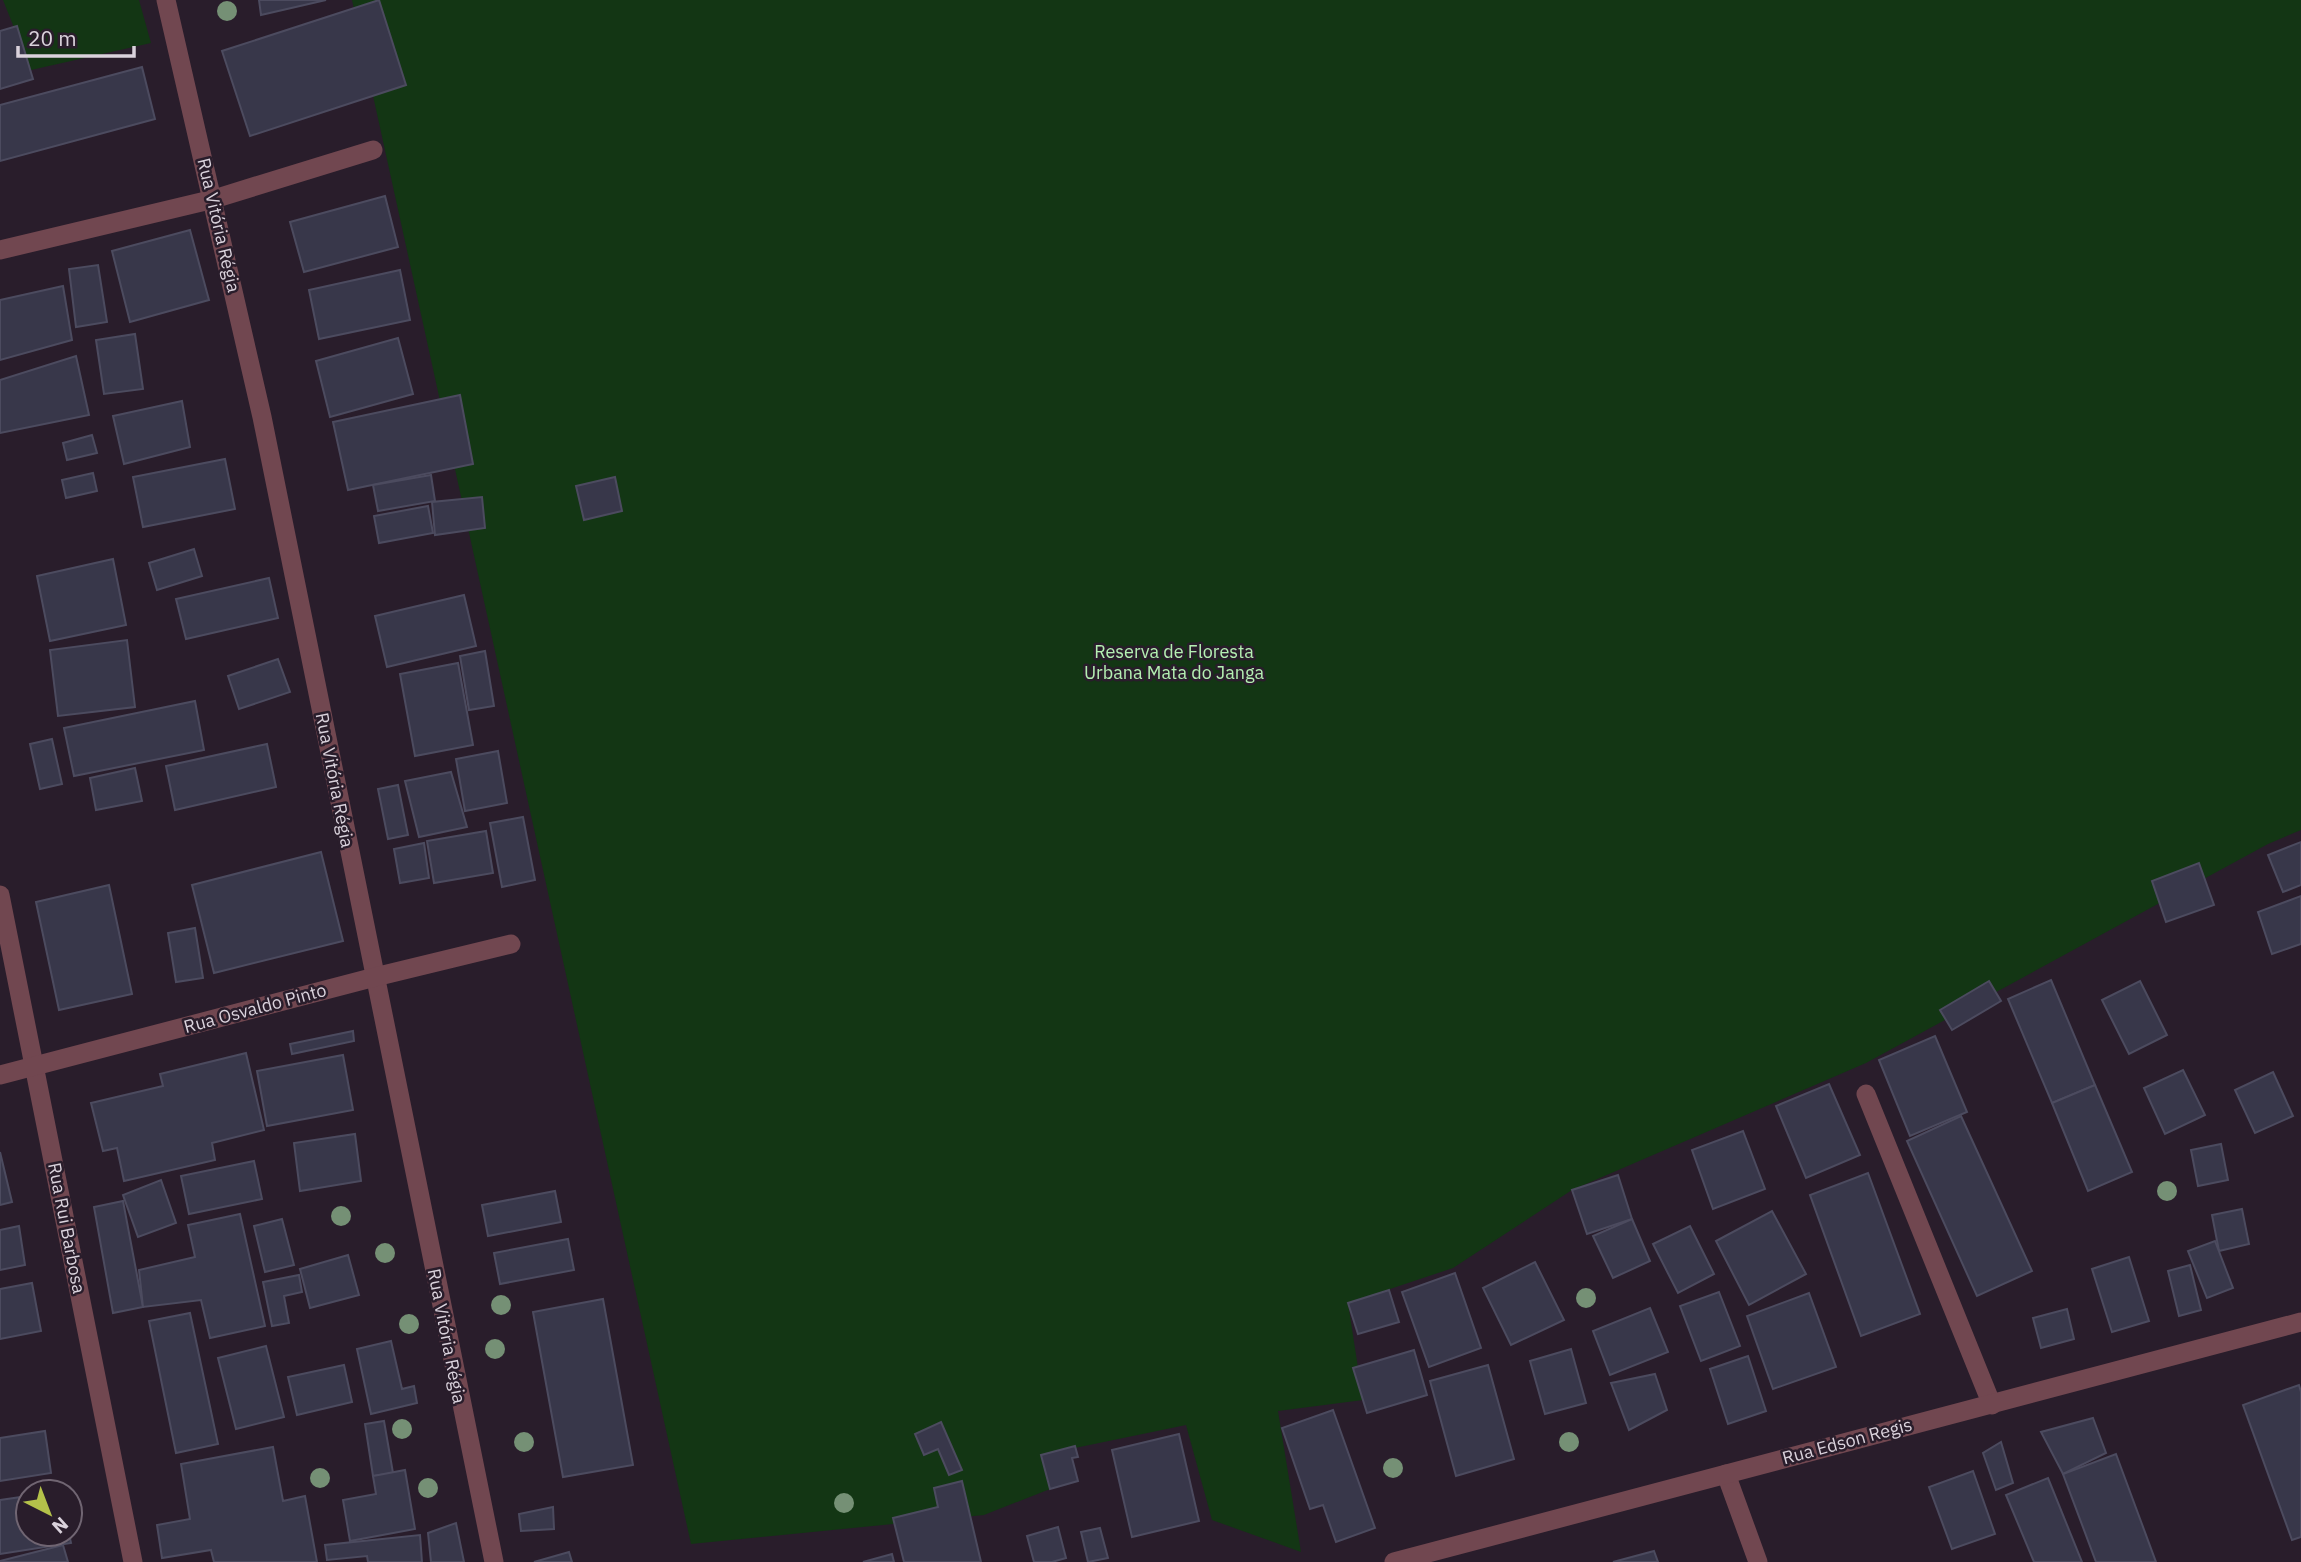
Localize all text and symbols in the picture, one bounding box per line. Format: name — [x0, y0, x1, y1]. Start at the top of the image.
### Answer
scale bar — [18, 14, 133, 58]
text: 20 m — [28, 24, 77, 52]
street label: Rua Vitória Régia — [192, 156, 246, 295]
park label: Reserva de Floresta Urbana Mata do Janga — [1084, 640, 1264, 684]
street label: Rua Vitória Régia — [311, 711, 359, 850]
street label: Rua Osvaldo Pinto — [181, 978, 329, 1038]
street label: Rua Rui Barbosa — [43, 1161, 91, 1296]
street label: Rua Vitória Régia — [423, 1267, 471, 1406]
street label: Rua Edson Regis — [1780, 1413, 1914, 1469]
north arrow — [14, 1478, 84, 1548]
text: N — [47, 1512, 74, 1539]

